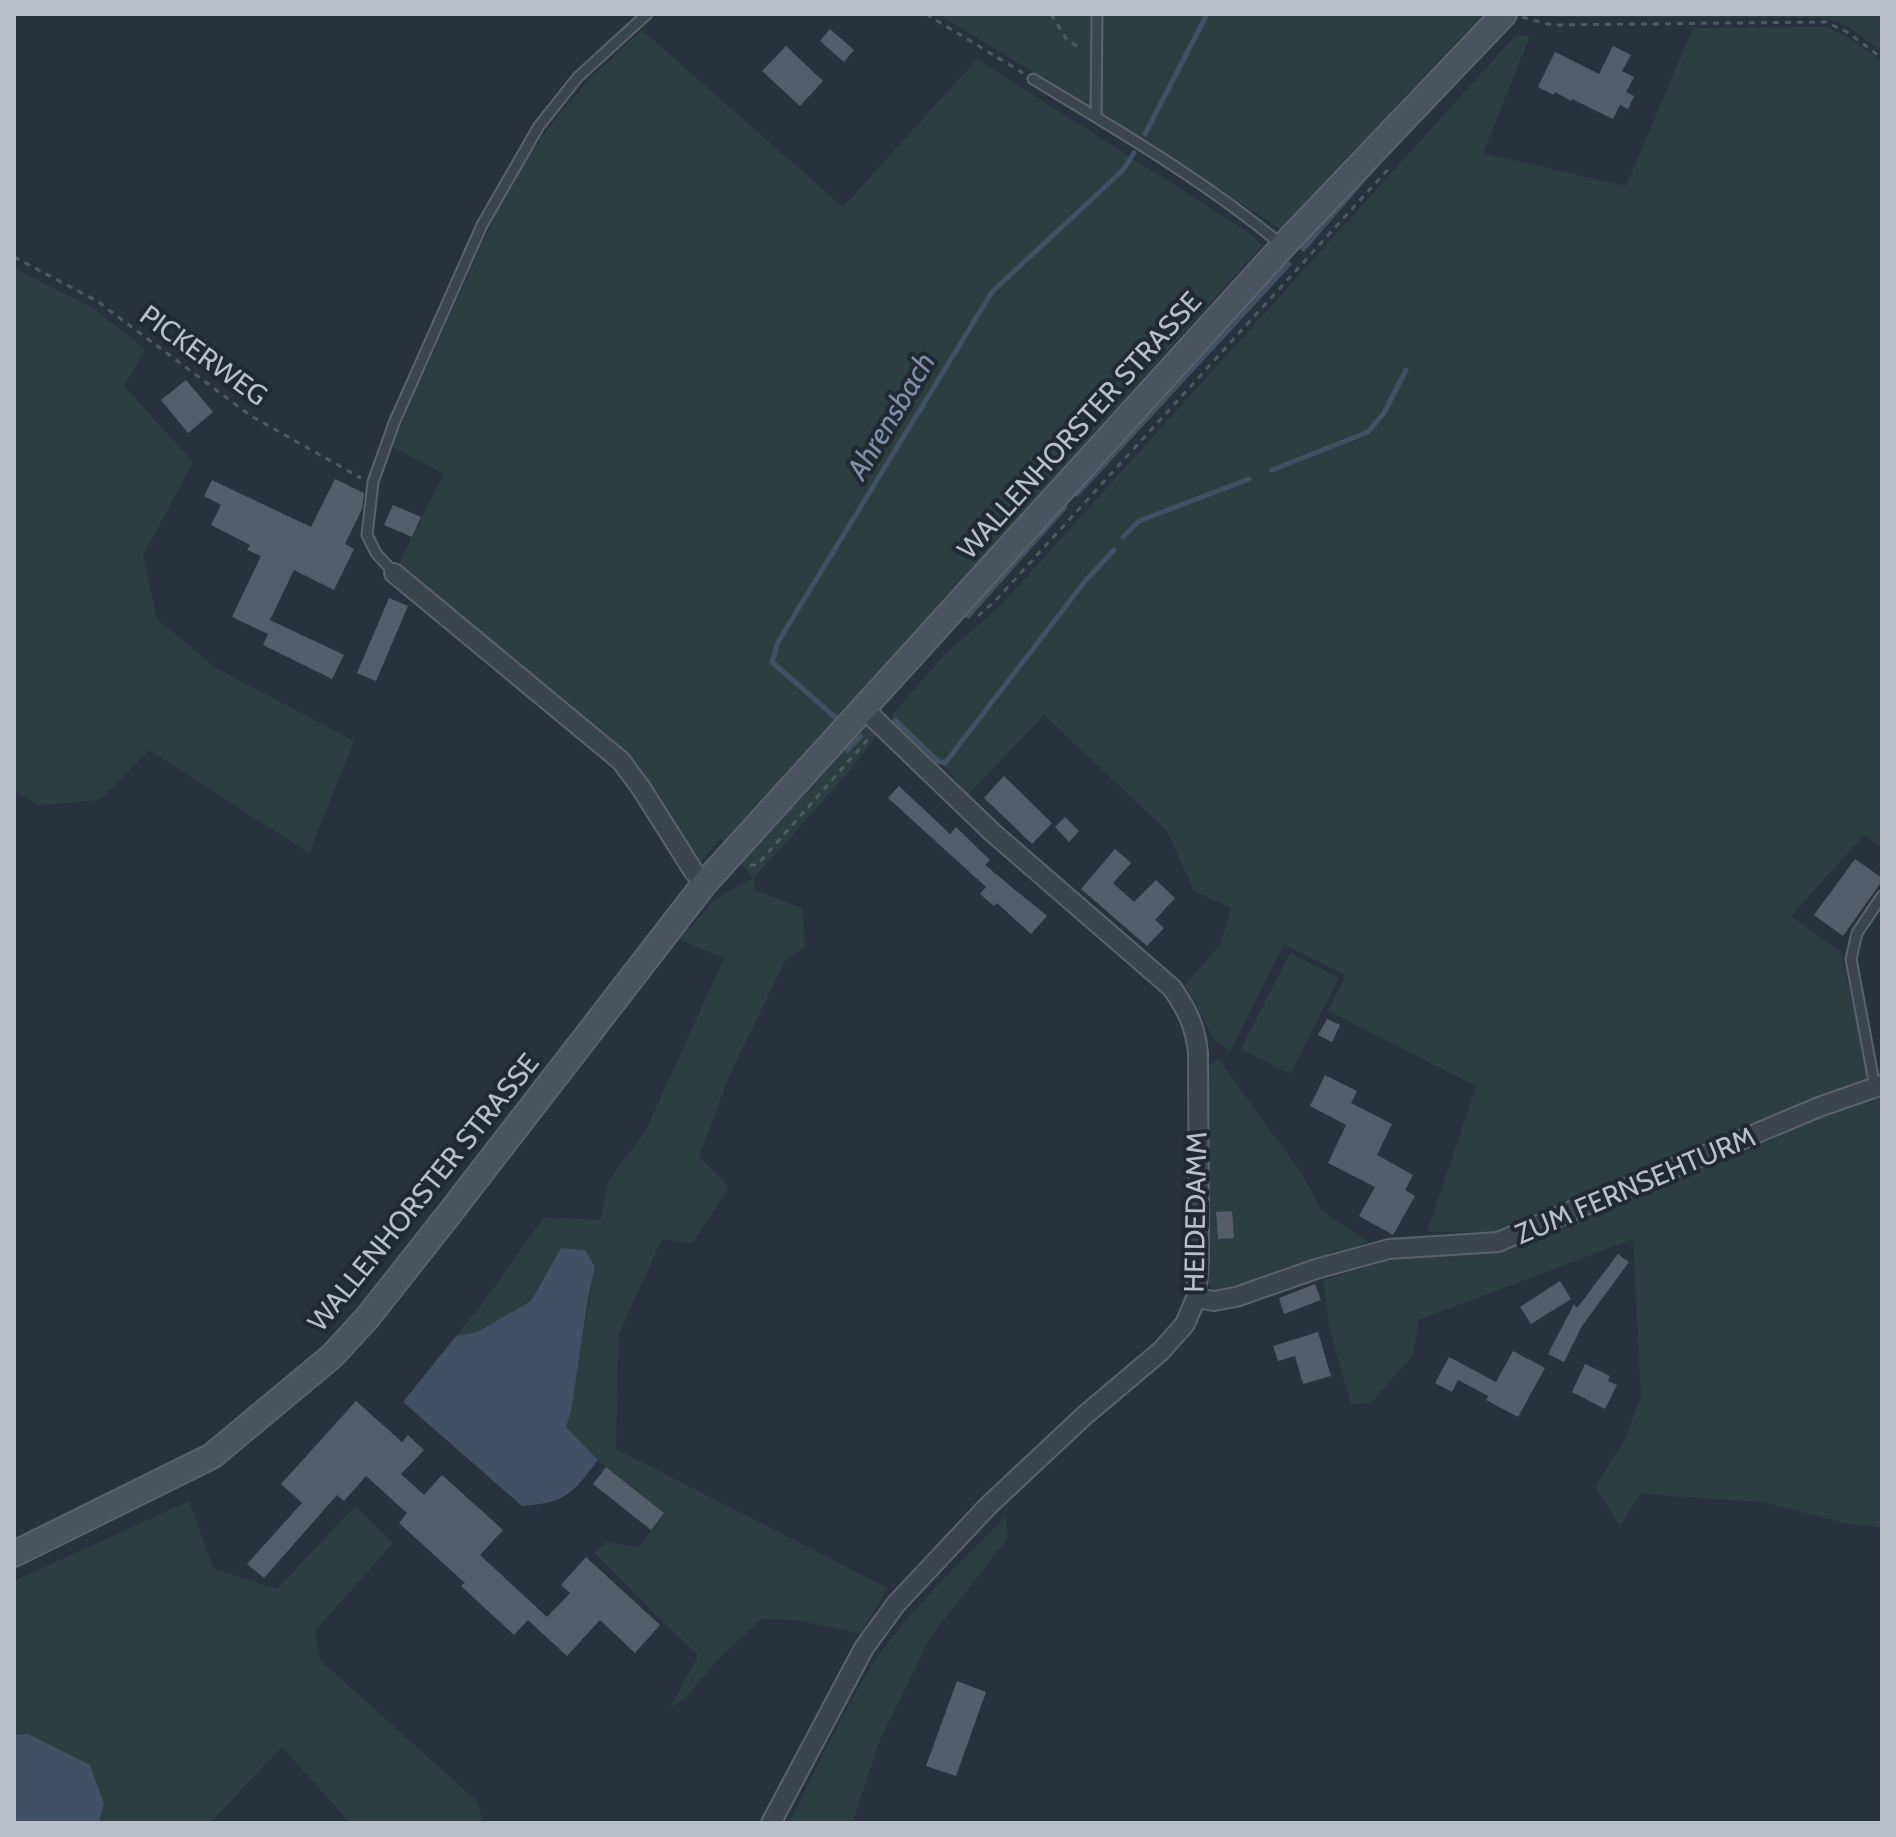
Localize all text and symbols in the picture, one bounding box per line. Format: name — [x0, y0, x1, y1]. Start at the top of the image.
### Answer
street label: WALLENHORSTER STRASSE — [950, 284, 1208, 566]
street label: PICKERWEG — [134, 297, 274, 413]
water label: Ahrensbach — [837, 346, 943, 488]
street label: WALLENHORSTER STRASSE — [300, 1046, 546, 1338]
street label: ZUM FERNSEHTURM — [1510, 1119, 1760, 1251]
street label: HEIDEDAMM — [1177, 1131, 1213, 1293]

